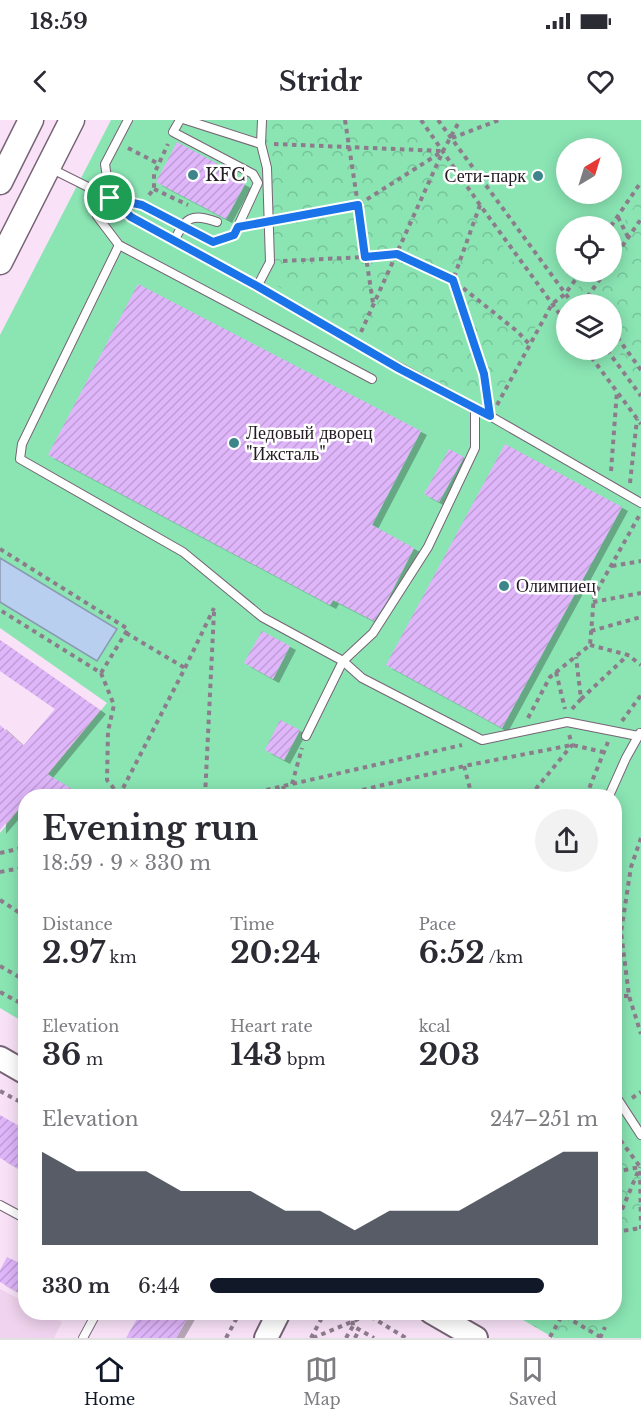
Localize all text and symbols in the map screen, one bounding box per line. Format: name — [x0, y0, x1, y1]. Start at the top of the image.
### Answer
text: 18:59 — [30, 8, 88, 35]
icon: back — [24, 65, 57, 98]
text: Stridr — [279, 65, 362, 98]
icon: heart — [584, 65, 617, 98]
north arrow — [556, 138, 622, 204]
map controls — [556, 138, 622, 360]
place label: KFC — [205, 164, 246, 186]
place label: Сети-парк — [445, 165, 526, 187]
marker: KFC — [186, 168, 200, 182]
marker: Сети-парк — [531, 169, 545, 183]
pin — [84, 172, 135, 223]
icon: arrive — [93, 181, 126, 214]
button: locate — [556, 216, 622, 282]
button: layers — [556, 294, 622, 360]
place label: Ледовый дворец "Ижсталь" — [246, 422, 373, 465]
marker: Ледовый дворец "Ижсталь" — [227, 436, 241, 450]
place label: Олимпиец — [516, 575, 596, 597]
marker: Олимпиец — [497, 579, 511, 593]
text: Evening run — [42, 808, 258, 849]
button: share — [535, 809, 598, 872]
text: 18:59 · 9 × 330 m — [42, 851, 211, 875]
text: Distance — [42, 914, 113, 934]
text: Time — [230, 914, 274, 934]
text: Pace — [419, 914, 456, 934]
text: 2.97 — [42, 934, 105, 971]
text: 20:24 — [230, 934, 320, 971]
text: 6:52 — [419, 934, 485, 971]
text: km — [105, 947, 137, 967]
text: /km — [485, 947, 523, 967]
text: Elevation — [42, 1016, 119, 1036]
text: Heart rate — [230, 1016, 313, 1036]
text: kcal — [419, 1016, 451, 1036]
text: 36 — [42, 1036, 81, 1073]
text: 143 — [230, 1036, 282, 1073]
text: 203 — [419, 1036, 480, 1073]
text: m — [81, 1049, 103, 1069]
text: bpm — [282, 1049, 326, 1069]
text: Elevation — [42, 1107, 139, 1131]
text: 247–251 m — [490, 1107, 598, 1131]
text: 330 m — [42, 1274, 110, 1298]
text: 6:44 — [138, 1274, 180, 1298]
tab: Home — [84, 1353, 135, 1409]
tab: Map — [303, 1353, 341, 1409]
tab: Saved — [509, 1353, 557, 1409]

